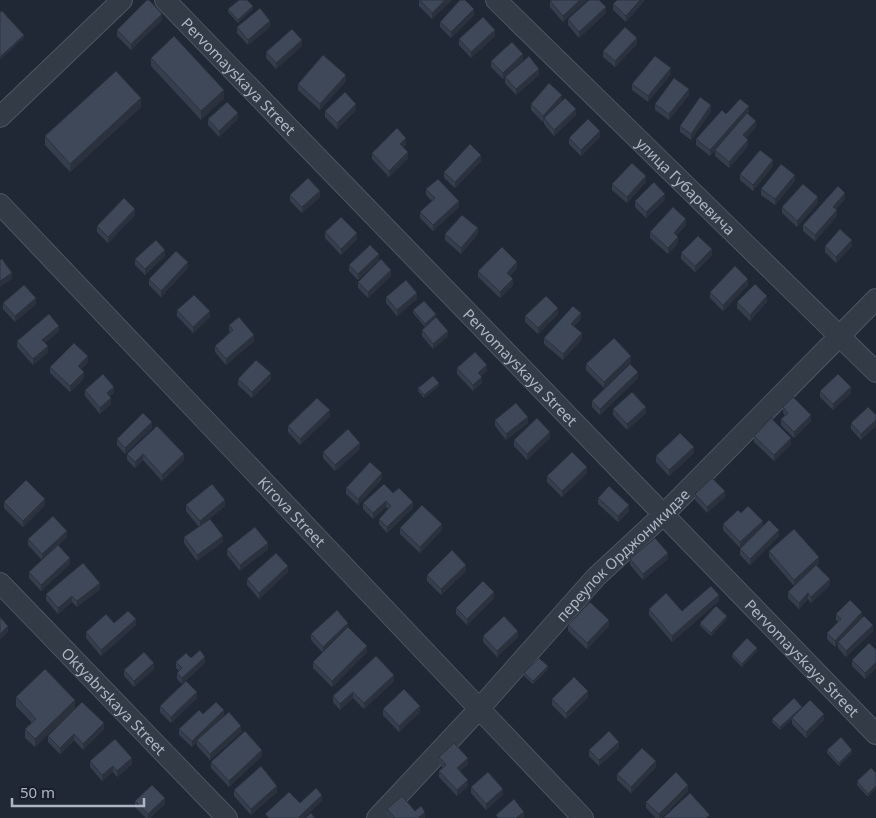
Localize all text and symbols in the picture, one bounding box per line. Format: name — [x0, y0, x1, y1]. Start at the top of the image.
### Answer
street label: Pervomayskaya Street — [177, 13, 301, 140]
street label: улица Губаревича — [632, 133, 740, 239]
street label: Pervomayskaya Street — [459, 304, 582, 430]
street label: Kirova Street — [254, 472, 330, 551]
street label: переулок Орджоникидзе — [551, 484, 694, 626]
street label: Pervomayskaya Street — [741, 595, 864, 721]
street label: Oktyabrskaya Street — [57, 643, 171, 759]
scale bar — [12, 776, 145, 808]
text: 50 m — [20, 782, 55, 802]

